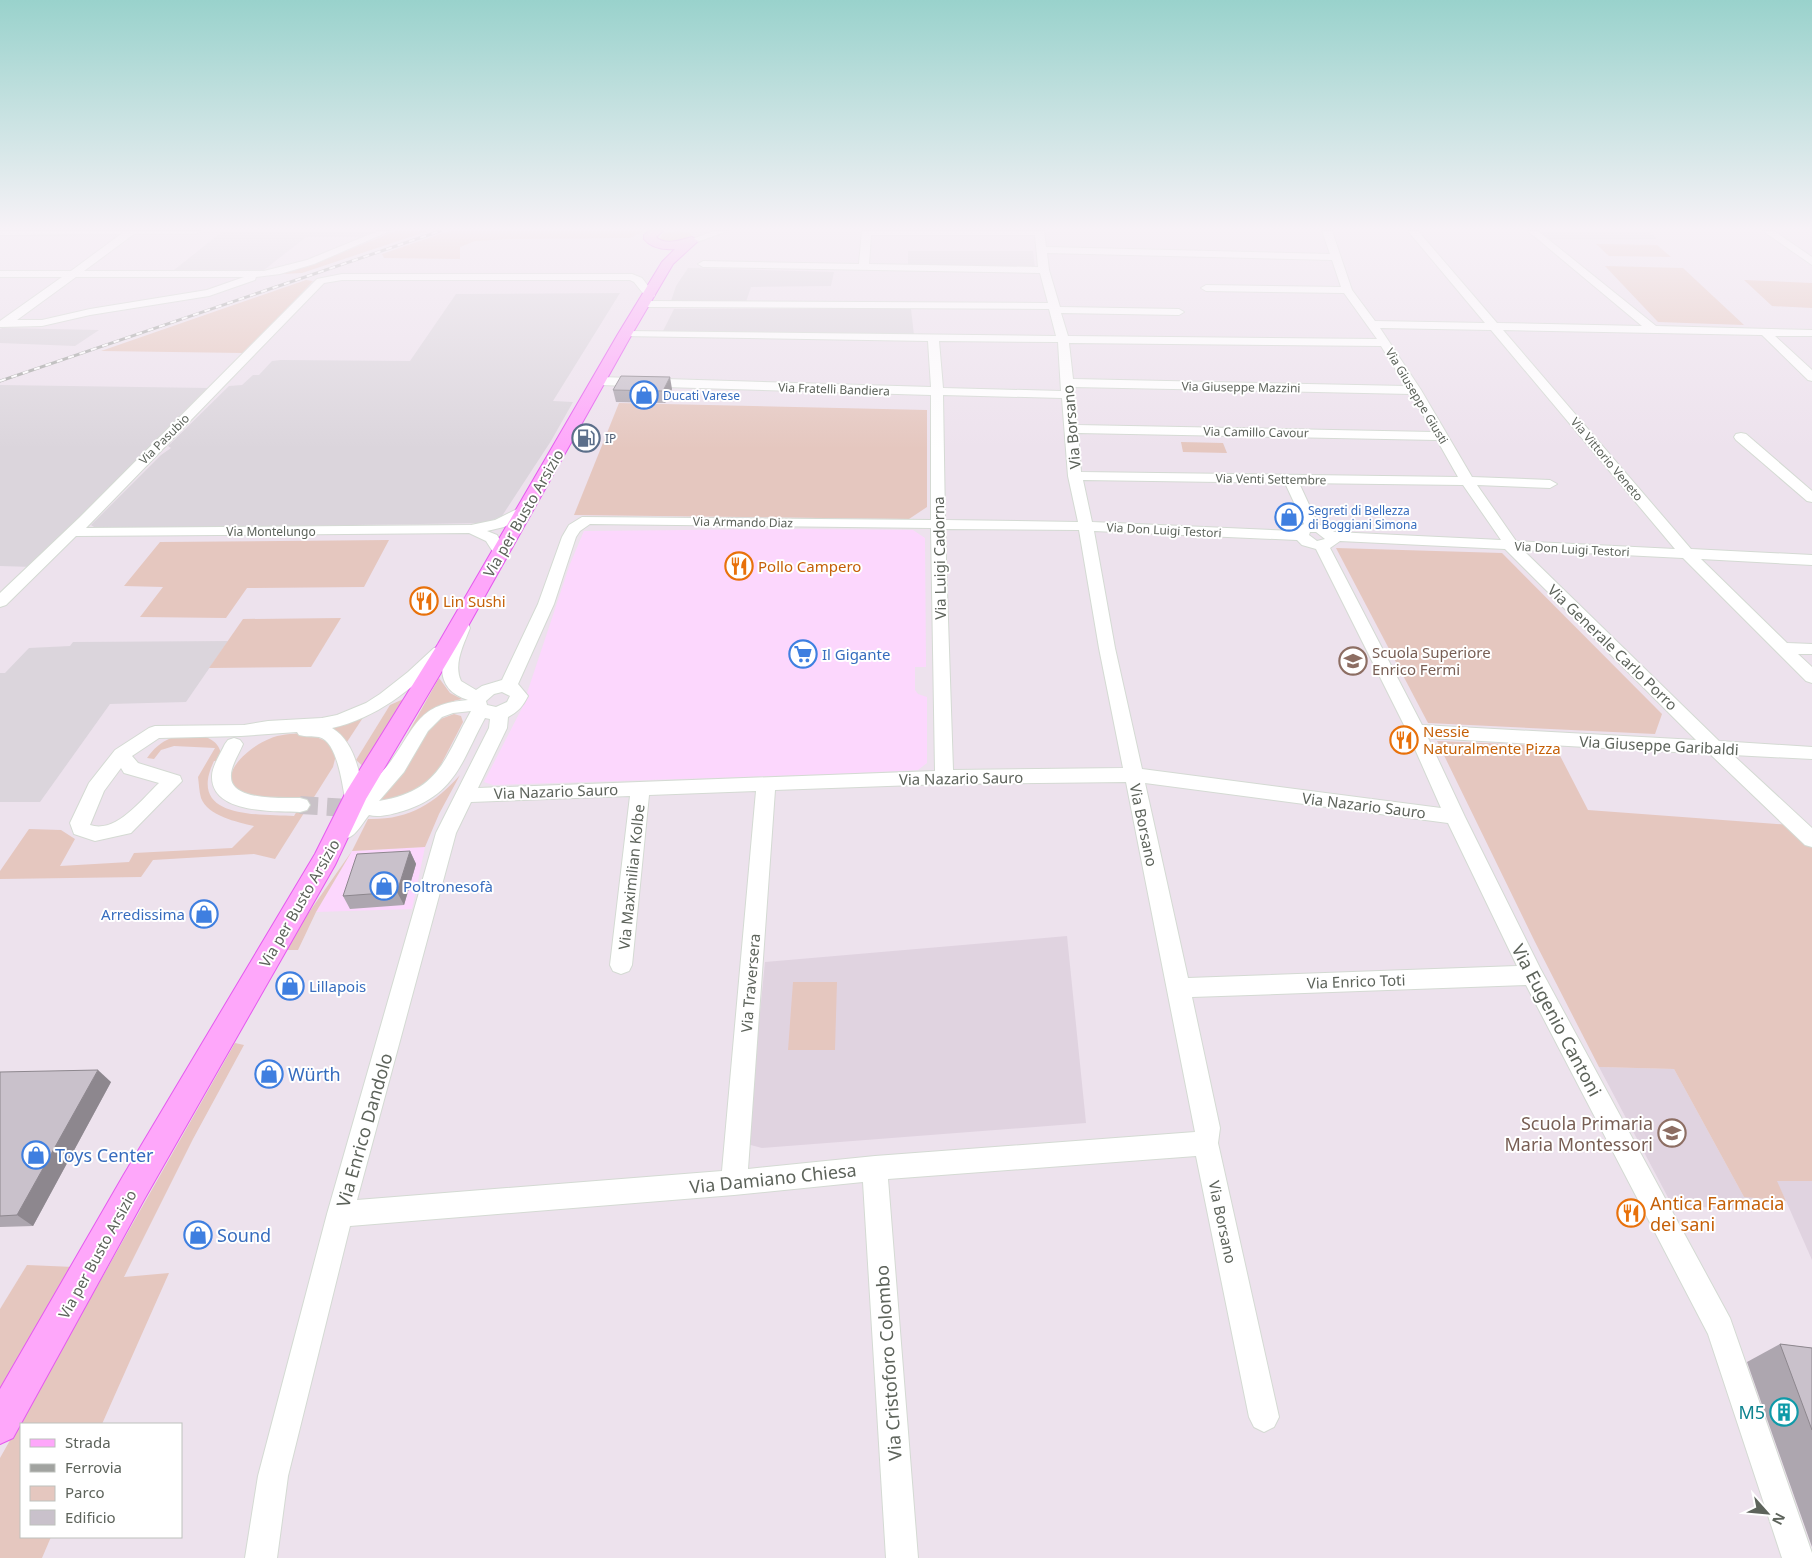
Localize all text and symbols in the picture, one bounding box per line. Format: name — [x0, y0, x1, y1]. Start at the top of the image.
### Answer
street label: Via Giuseppe Giusti — [1382, 345, 1452, 447]
street label: Via Giuseppe Mazzini — [1181, 377, 1301, 397]
street label: Via Fratelli Bandiera — [778, 379, 890, 399]
shop icon: Ducati Varese — [629, 380, 659, 410]
street label: Via Borsano — [1057, 384, 1085, 470]
place label: Ducati Varese — [663, 387, 740, 404]
street label: Via Pasubio — [135, 410, 193, 468]
street label: Via Vittorio Veneto — [1567, 414, 1647, 504]
fuel station icon: IP — [571, 423, 601, 453]
street label: Via Camillo Cavour — [1203, 423, 1309, 441]
place label: IP — [605, 430, 616, 447]
street label: Via per Busto Arsizio — [478, 445, 568, 581]
street label: Via Venti Settembre — [1216, 470, 1327, 488]
street label: Via Luigi Cadorna — [928, 496, 950, 620]
shop icon: Segreti di Bellezza di Boggiani Simona — [1274, 502, 1304, 532]
place label: Segreti di Bellezza di Boggiani Simona — [1308, 502, 1417, 533]
street label: Via Armando Diaz — [693, 513, 794, 531]
street label: Via Don Luigi Testori — [1106, 518, 1222, 542]
street label: Via Montelungo — [226, 523, 316, 540]
street label: Via Don Luigi Testori — [1514, 537, 1630, 561]
restaurant icon: Pollo Campero — [724, 551, 754, 581]
place label: Pollo Campero — [758, 556, 861, 576]
street label: Via Generale Carlo Porro — [1544, 580, 1682, 714]
restaurant icon: Lin Sushi — [409, 586, 439, 616]
place label: Lin Sushi — [443, 591, 506, 611]
supermarket icon: Il Gigante — [788, 639, 818, 669]
place label: Scuola Superiore Enrico Fermi — [1372, 642, 1491, 679]
place label: Il Gigante — [822, 644, 890, 664]
school or university icon: Scuola Superiore Enrico Fermi — [1338, 646, 1368, 676]
place label: Nessie Naturalmente Pizza — [1423, 721, 1561, 758]
restaurant icon: Nessie Naturalmente Pizza — [1389, 725, 1419, 755]
street label: Via Giuseppe Garibaldi — [1579, 731, 1739, 759]
street label: Via Nazario Sauro — [899, 767, 1023, 789]
street label: Via Nazario Sauro — [493, 779, 619, 803]
street label: Via Borsano — [1125, 782, 1163, 868]
street label: Via Nazario Sauro — [1301, 787, 1427, 823]
street label: Via Maximilian Kolbe — [613, 803, 649, 951]
street label: Via per Busto Arsizio — [254, 835, 344, 971]
shop icon: Poltronesofà — [369, 871, 399, 901]
place label: Poltronesofà — [403, 876, 493, 896]
shop icon: Arredissima — [189, 899, 219, 929]
place label: Arredissima — [101, 904, 185, 924]
street label: Via Traversera — [736, 933, 764, 1033]
street label: Via Eugenio Cantoni — [1507, 939, 1607, 1101]
street label: Via Enrico Toti — [1306, 969, 1406, 993]
shop icon: Lillapois — [275, 971, 305, 1001]
place label: Lillapois — [309, 976, 366, 996]
street label: Via Enrico Dandolo — [330, 1050, 398, 1210]
shop icon: Würth — [254, 1059, 284, 1089]
place label: Würth — [288, 1062, 341, 1086]
place label: Scuola Primaria Maria Montessori — [1505, 1111, 1653, 1156]
school or university icon: Scuola Primaria Maria Montessori — [1657, 1118, 1687, 1148]
shop icon: Toys Center — [21, 1140, 51, 1170]
place label: Toys Center — [55, 1143, 154, 1167]
street label: Via Damiano Chiesa — [688, 1157, 858, 1199]
street label: Via Borsano — [1204, 1179, 1242, 1265]
street label: Via per Busto Arsizio — [53, 1186, 141, 1322]
place label: Antica Farmacia dei sani — [1650, 1191, 1784, 1236]
restaurant icon: Antica Farmacia dei sani — [1616, 1198, 1646, 1228]
shop icon: Sound — [183, 1220, 213, 1250]
place label: Sound — [217, 1223, 271, 1247]
street label: Via Cristoforo Colombo — [869, 1264, 907, 1462]
building icon: M5 — [1769, 1397, 1799, 1427]
place label: M5 — [1738, 1400, 1765, 1424]
legend — [20, 1423, 182, 1538]
text: Strada — [65, 1432, 111, 1452]
text: Ferrovia — [65, 1457, 122, 1477]
text: Parco — [65, 1482, 105, 1502]
north arrow — [1742, 1488, 1792, 1538]
text: Edificio — [65, 1507, 116, 1527]
text: N — [1768, 1510, 1790, 1529]

